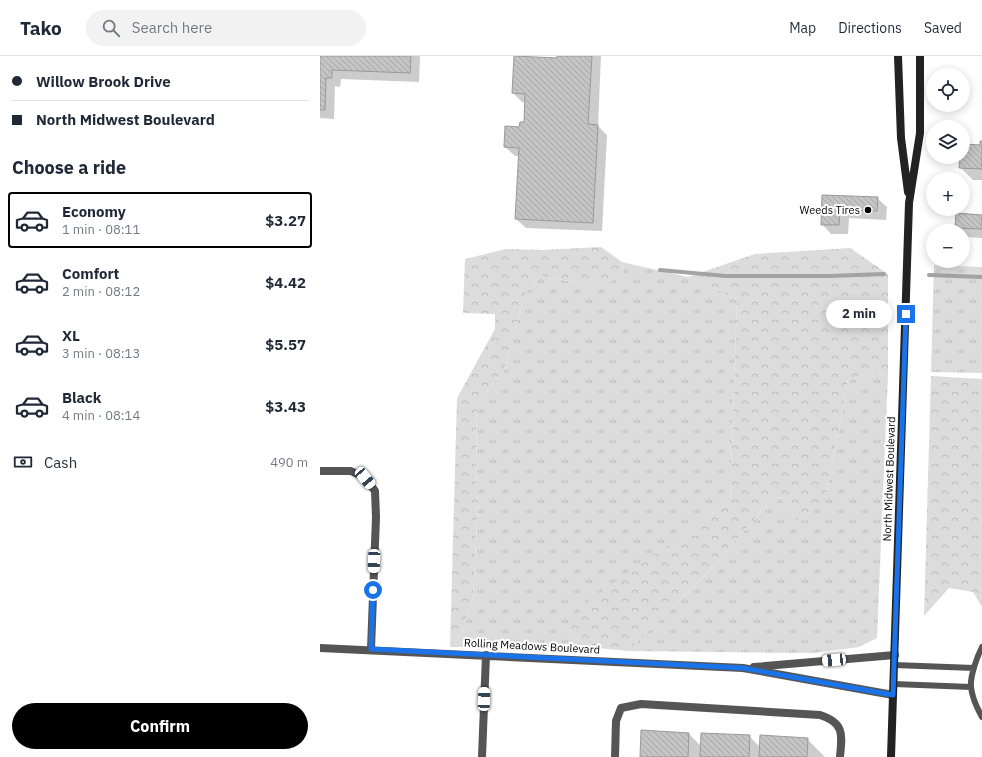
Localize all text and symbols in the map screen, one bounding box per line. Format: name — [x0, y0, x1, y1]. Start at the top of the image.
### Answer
search box — [86, 10, 366, 46]
text: Tako — [20, 16, 62, 40]
icon: search — [100, 17, 122, 39]
text: Search here — [132, 18, 212, 37]
text: Map — [789, 19, 816, 37]
text: Directions — [838, 19, 902, 37]
text: Saved — [924, 19, 962, 37]
map controls — [926, 68, 970, 268]
button: locate — [926, 68, 970, 112]
text: Willow Brook Drive — [36, 72, 171, 91]
text: North Midwest Boulevard — [36, 110, 215, 129]
button: layers — [926, 120, 970, 164]
text: Choose a ride — [12, 156, 126, 179]
button: + — [926, 172, 970, 216]
icon: car — [14, 202, 50, 238]
text: Economy — [62, 202, 126, 221]
place label: Weeds Tires — [800, 203, 860, 217]
marker: Weeds Tires — [863, 205, 873, 215]
text: $3.27 — [265, 211, 306, 230]
text: 1 min · 08:11 — [62, 221, 140, 238]
button: − — [926, 224, 970, 268]
icon: car — [14, 264, 50, 300]
text: Comfort — [62, 264, 119, 283]
text: $4.42 — [265, 273, 306, 292]
text: 2 min · 08:12 — [62, 283, 140, 300]
callout: 2 min — [826, 300, 892, 328]
text: 2 min — [842, 305, 876, 322]
route end — [897, 305, 915, 323]
icon: car — [14, 326, 50, 362]
text: XL — [62, 326, 80, 345]
text: $5.57 — [265, 335, 306, 354]
text: 3 min · 08:13 — [62, 345, 140, 362]
icon: car — [14, 388, 50, 424]
text: Black — [62, 388, 102, 407]
text: $3.43 — [265, 397, 306, 416]
text: 4 min · 08:14 — [62, 407, 140, 424]
street label: North Midwest Boulevard — [880, 416, 898, 542]
icon: cash — [12, 451, 34, 473]
text: Cash — [44, 453, 77, 472]
text: 490 m — [270, 454, 308, 471]
car — [353, 465, 377, 491]
car — [368, 549, 380, 573]
route start — [364, 581, 382, 599]
street label: Rolling Meadows Boulevard — [464, 635, 600, 657]
car — [822, 653, 846, 667]
car — [478, 687, 490, 711]
button: Confirm — [12, 703, 308, 749]

